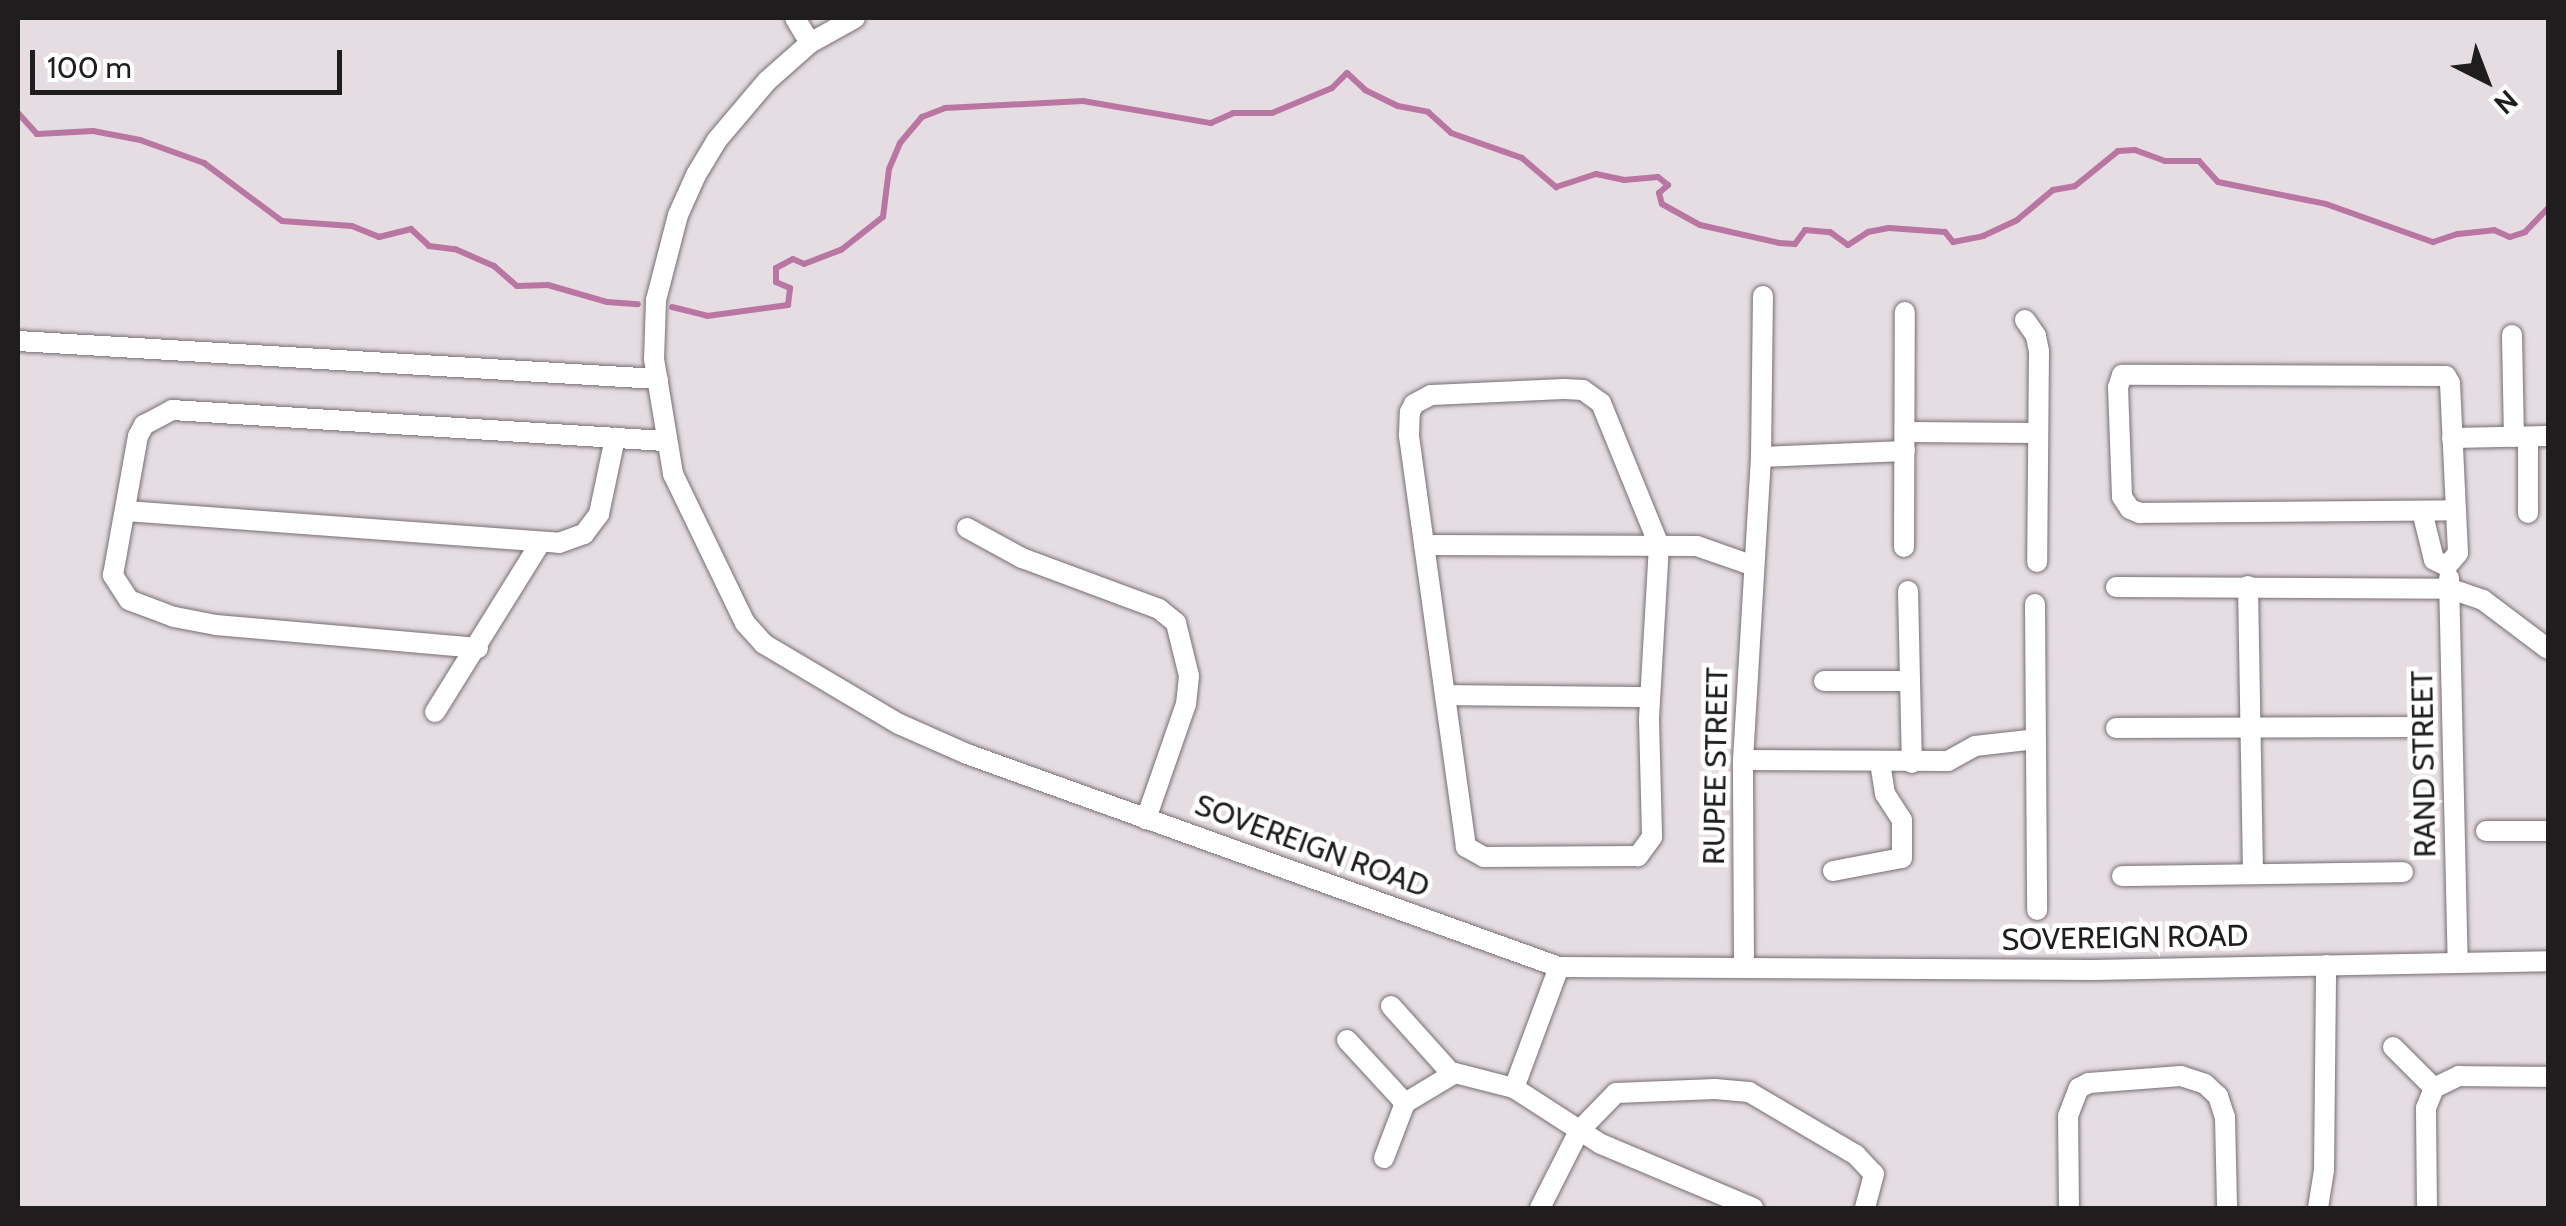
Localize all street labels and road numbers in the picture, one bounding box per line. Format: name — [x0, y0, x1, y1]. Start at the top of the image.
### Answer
street label: RUPEE STREET — [1696, 667, 1736, 865]
street label: RAND STREET — [2404, 670, 2444, 858]
street label: SOVEREIGN ROAD — [1190, 787, 1434, 905]
street label: SOVEREIGN ROAD — [2001, 918, 2249, 958]

